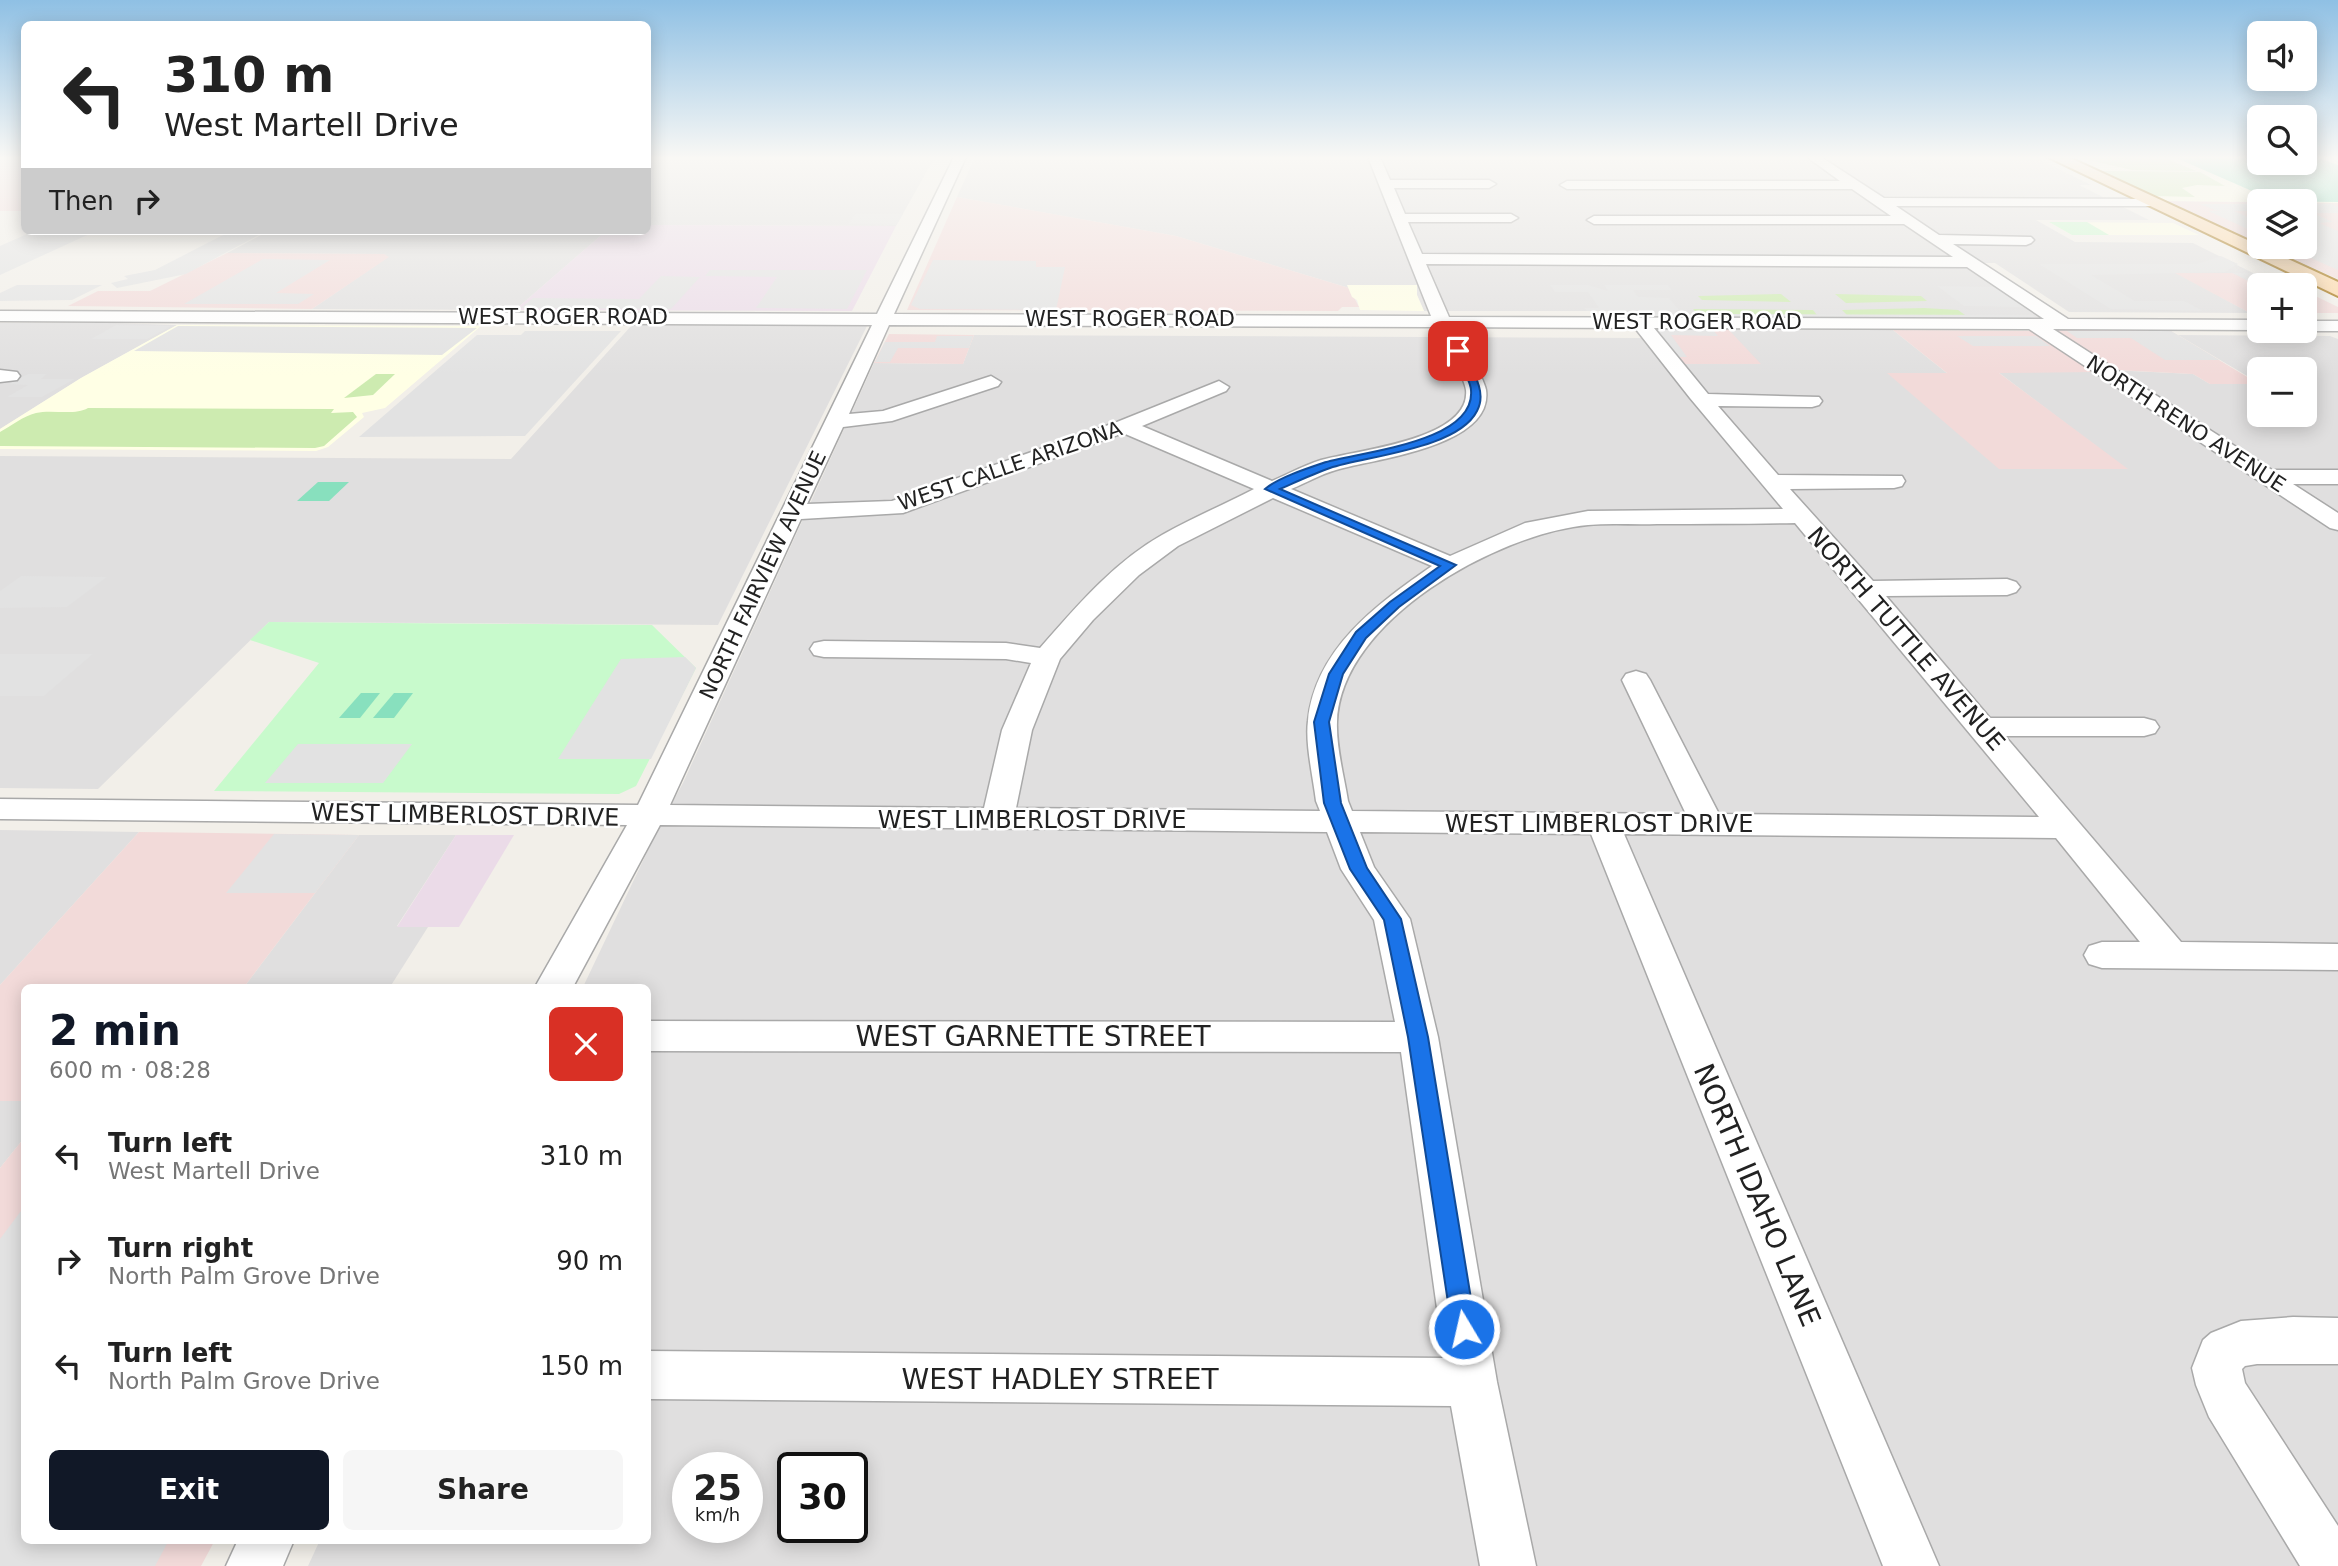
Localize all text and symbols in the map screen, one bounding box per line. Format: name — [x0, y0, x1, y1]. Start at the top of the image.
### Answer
map controls — [2247, 21, 2317, 427]
button: sound — [2247, 21, 2317, 91]
text: 310 m — [164, 47, 334, 104]
icon: left — [49, 49, 140, 140]
button: search — [2247, 105, 2317, 175]
text: West Martell Drive — [164, 106, 459, 144]
icon: right — [128, 182, 166, 220]
text: Then — [49, 186, 114, 216]
button: layers — [2247, 189, 2317, 259]
button: + — [2247, 273, 2317, 343]
street label: WEST ROGER ROAD — [458, 305, 668, 329]
street label: WEST ROGER ROAD — [1025, 307, 1235, 331]
street label: WEST ROGER ROAD — [1592, 310, 1802, 334]
pin — [1428, 321, 1488, 381]
icon: arrive — [1439, 332, 1477, 370]
street label: NORTH RENO AVENUE — [2082, 351, 2290, 497]
button: − — [2247, 357, 2317, 427]
street label: WEST CALLE ARIZONA — [895, 416, 1126, 516]
street label: NORTH FAIRVIEW AVENUE — [695, 447, 831, 703]
street label: NORTH TUTTLE AVENUE — [1801, 522, 2011, 756]
street label: WEST LIMBERLOST DRIVE — [310, 798, 620, 832]
street label: WEST LIMBERLOST DRIVE — [878, 806, 1186, 834]
street label: WEST LIMBERLOST DRIVE — [1445, 810, 1753, 838]
text: 2 min — [49, 1006, 181, 1055]
button: close — [549, 1007, 623, 1081]
street label: WEST GARNETTE STREET — [855, 1020, 1212, 1053]
text: 600 m · 08:28 — [49, 1057, 211, 1083]
street label: NORTH IDAHO LANE — [1687, 1059, 1827, 1331]
text: Turn left — [108, 1128, 232, 1158]
icon: left — [49, 1137, 87, 1175]
text: 310 m — [540, 1141, 623, 1171]
text: West Martell Drive — [108, 1158, 320, 1184]
text: Turn right — [108, 1233, 253, 1263]
icon: right — [49, 1242, 87, 1280]
text: 90 m — [556, 1246, 623, 1276]
text: North Palm Grove Drive — [108, 1263, 380, 1289]
position arrow — [1427, 1292, 1501, 1366]
text: Turn left — [108, 1338, 232, 1368]
icon: left — [49, 1347, 87, 1385]
text: 150 m — [540, 1351, 623, 1381]
street label: WEST HADLEY STREET — [901, 1363, 1219, 1396]
text: North Palm Grove Drive — [108, 1368, 380, 1394]
button: Exit — [49, 1450, 329, 1530]
button: Share — [343, 1450, 623, 1530]
speed limit sign: 30 — [777, 1452, 868, 1543]
text: 25 — [693, 1468, 742, 1508]
text: km/h — [695, 1504, 740, 1525]

